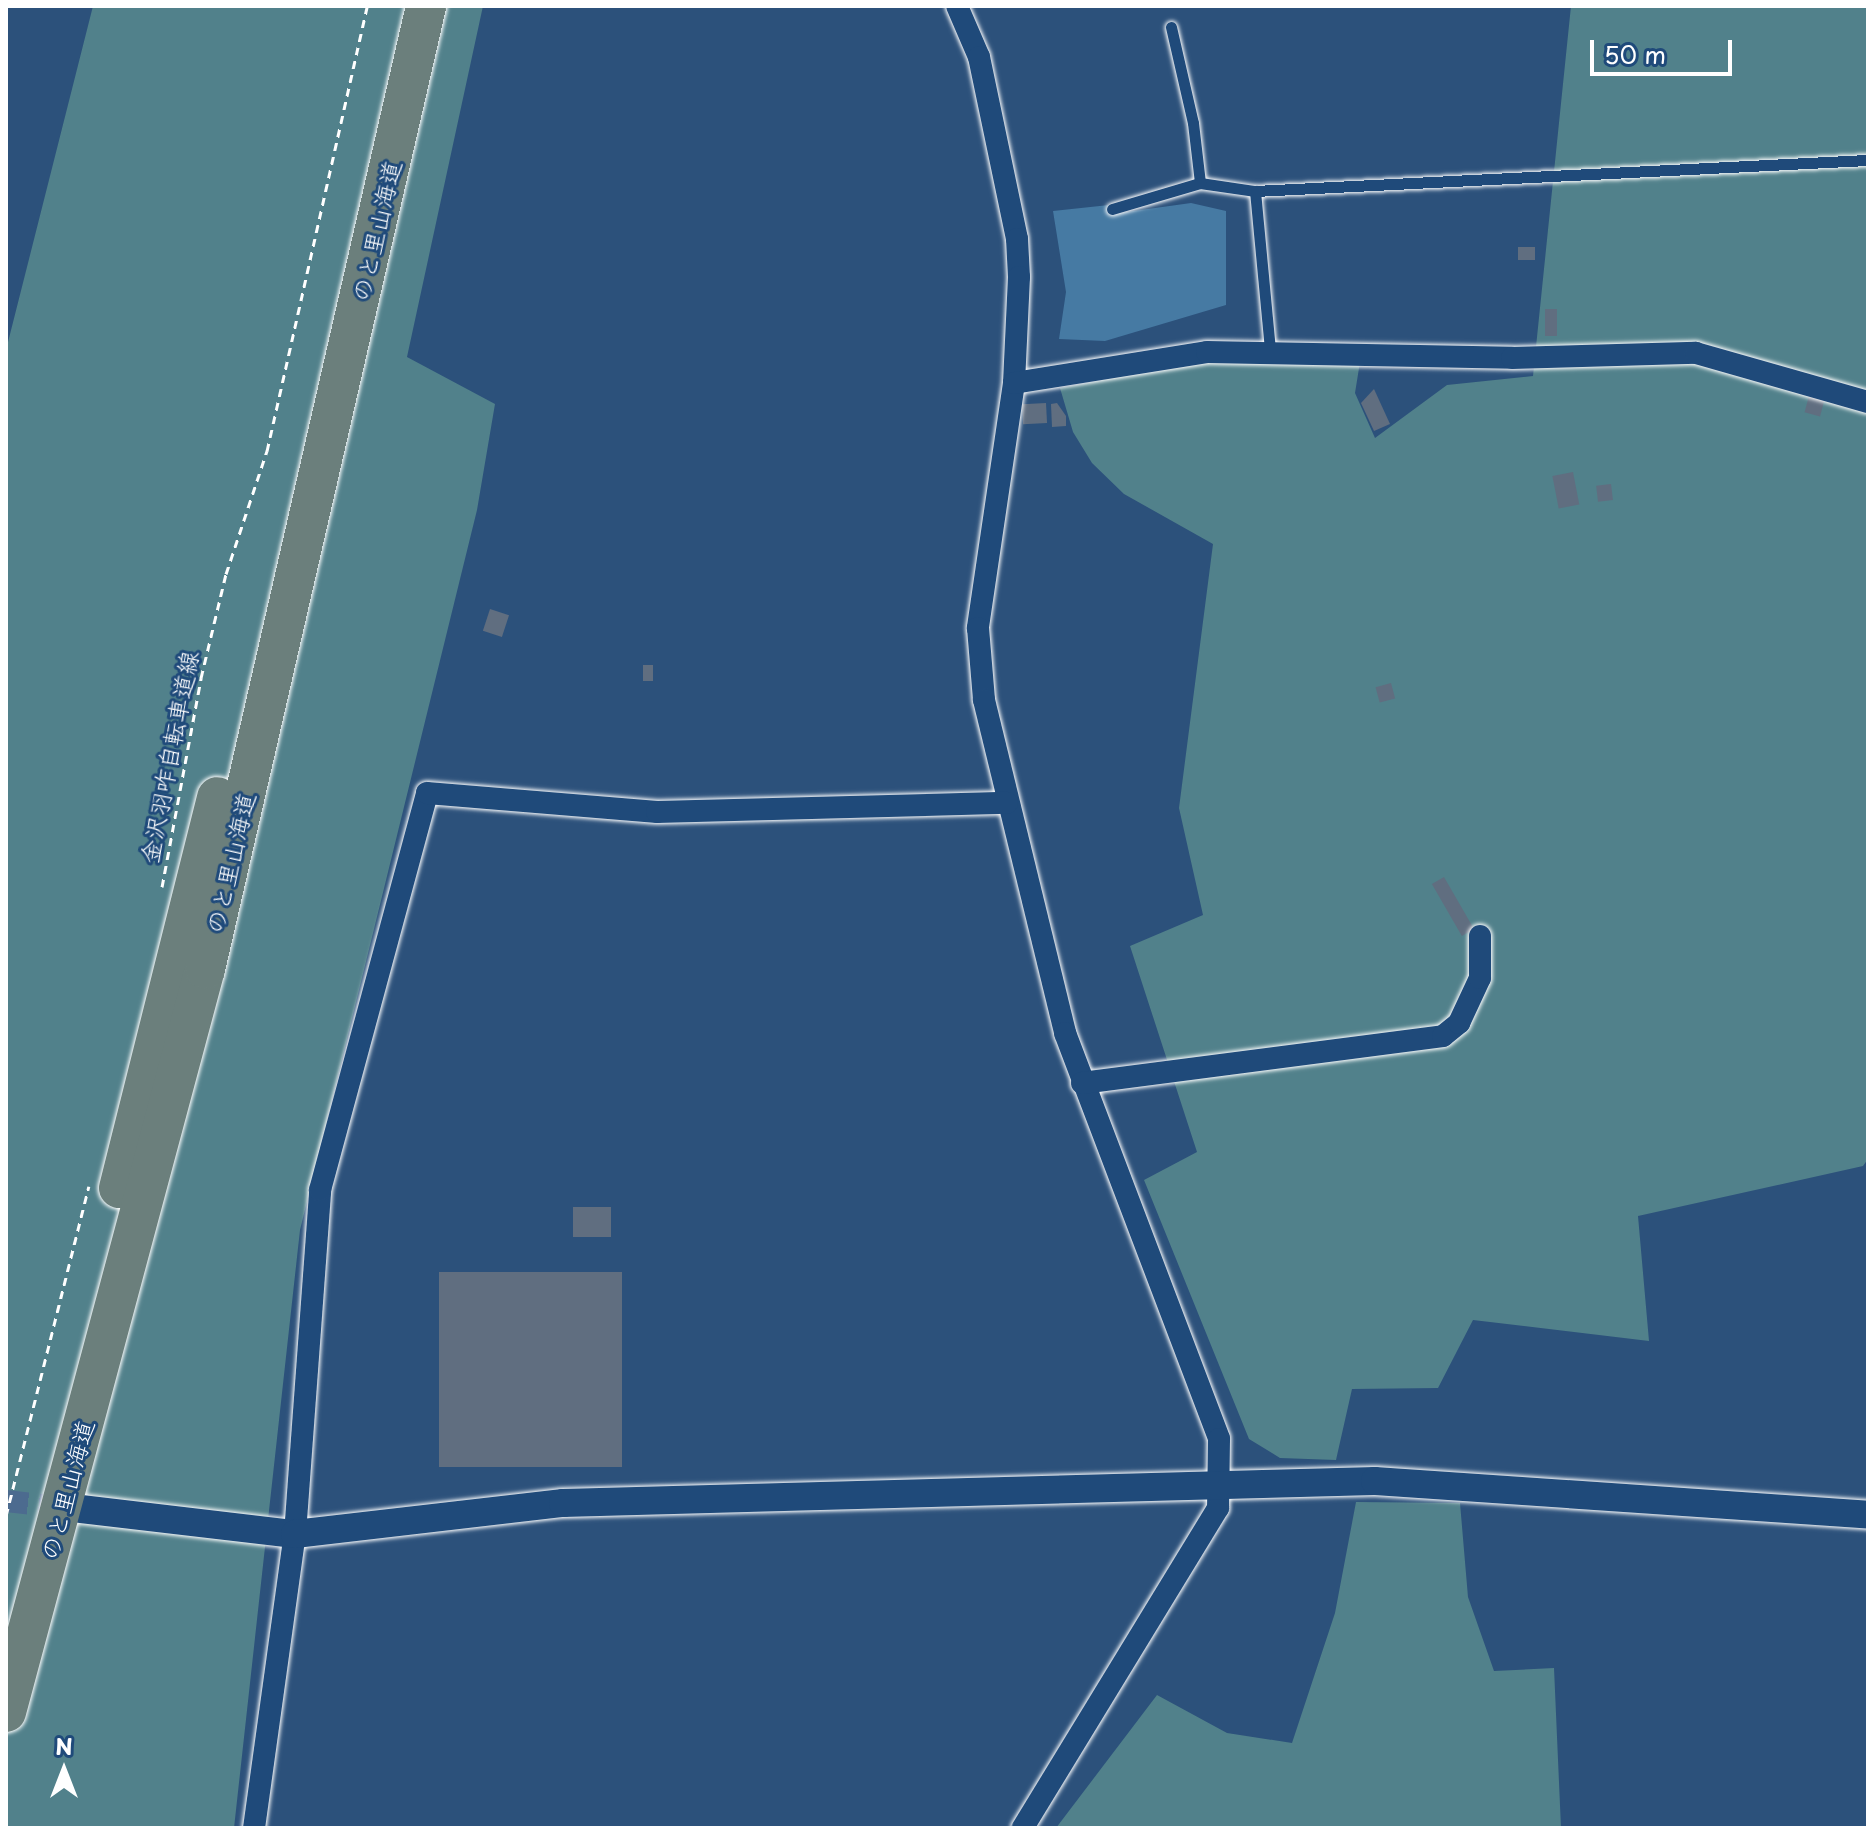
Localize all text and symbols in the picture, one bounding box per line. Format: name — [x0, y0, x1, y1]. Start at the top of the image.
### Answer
scale bar — [1594, 24, 1736, 74]
text: 50 m — [1604, 36, 1666, 72]
street label: のと里山海道 — [346, 158, 406, 304]
street label: 金沢羽咋自転車道線 — [134, 648, 204, 866]
street label: のと里山海道 — [200, 790, 260, 936]
street label: のと里山海道 — [34, 1417, 100, 1563]
text: N — [55, 1729, 73, 1762]
north arrow — [24, 1730, 104, 1810]

